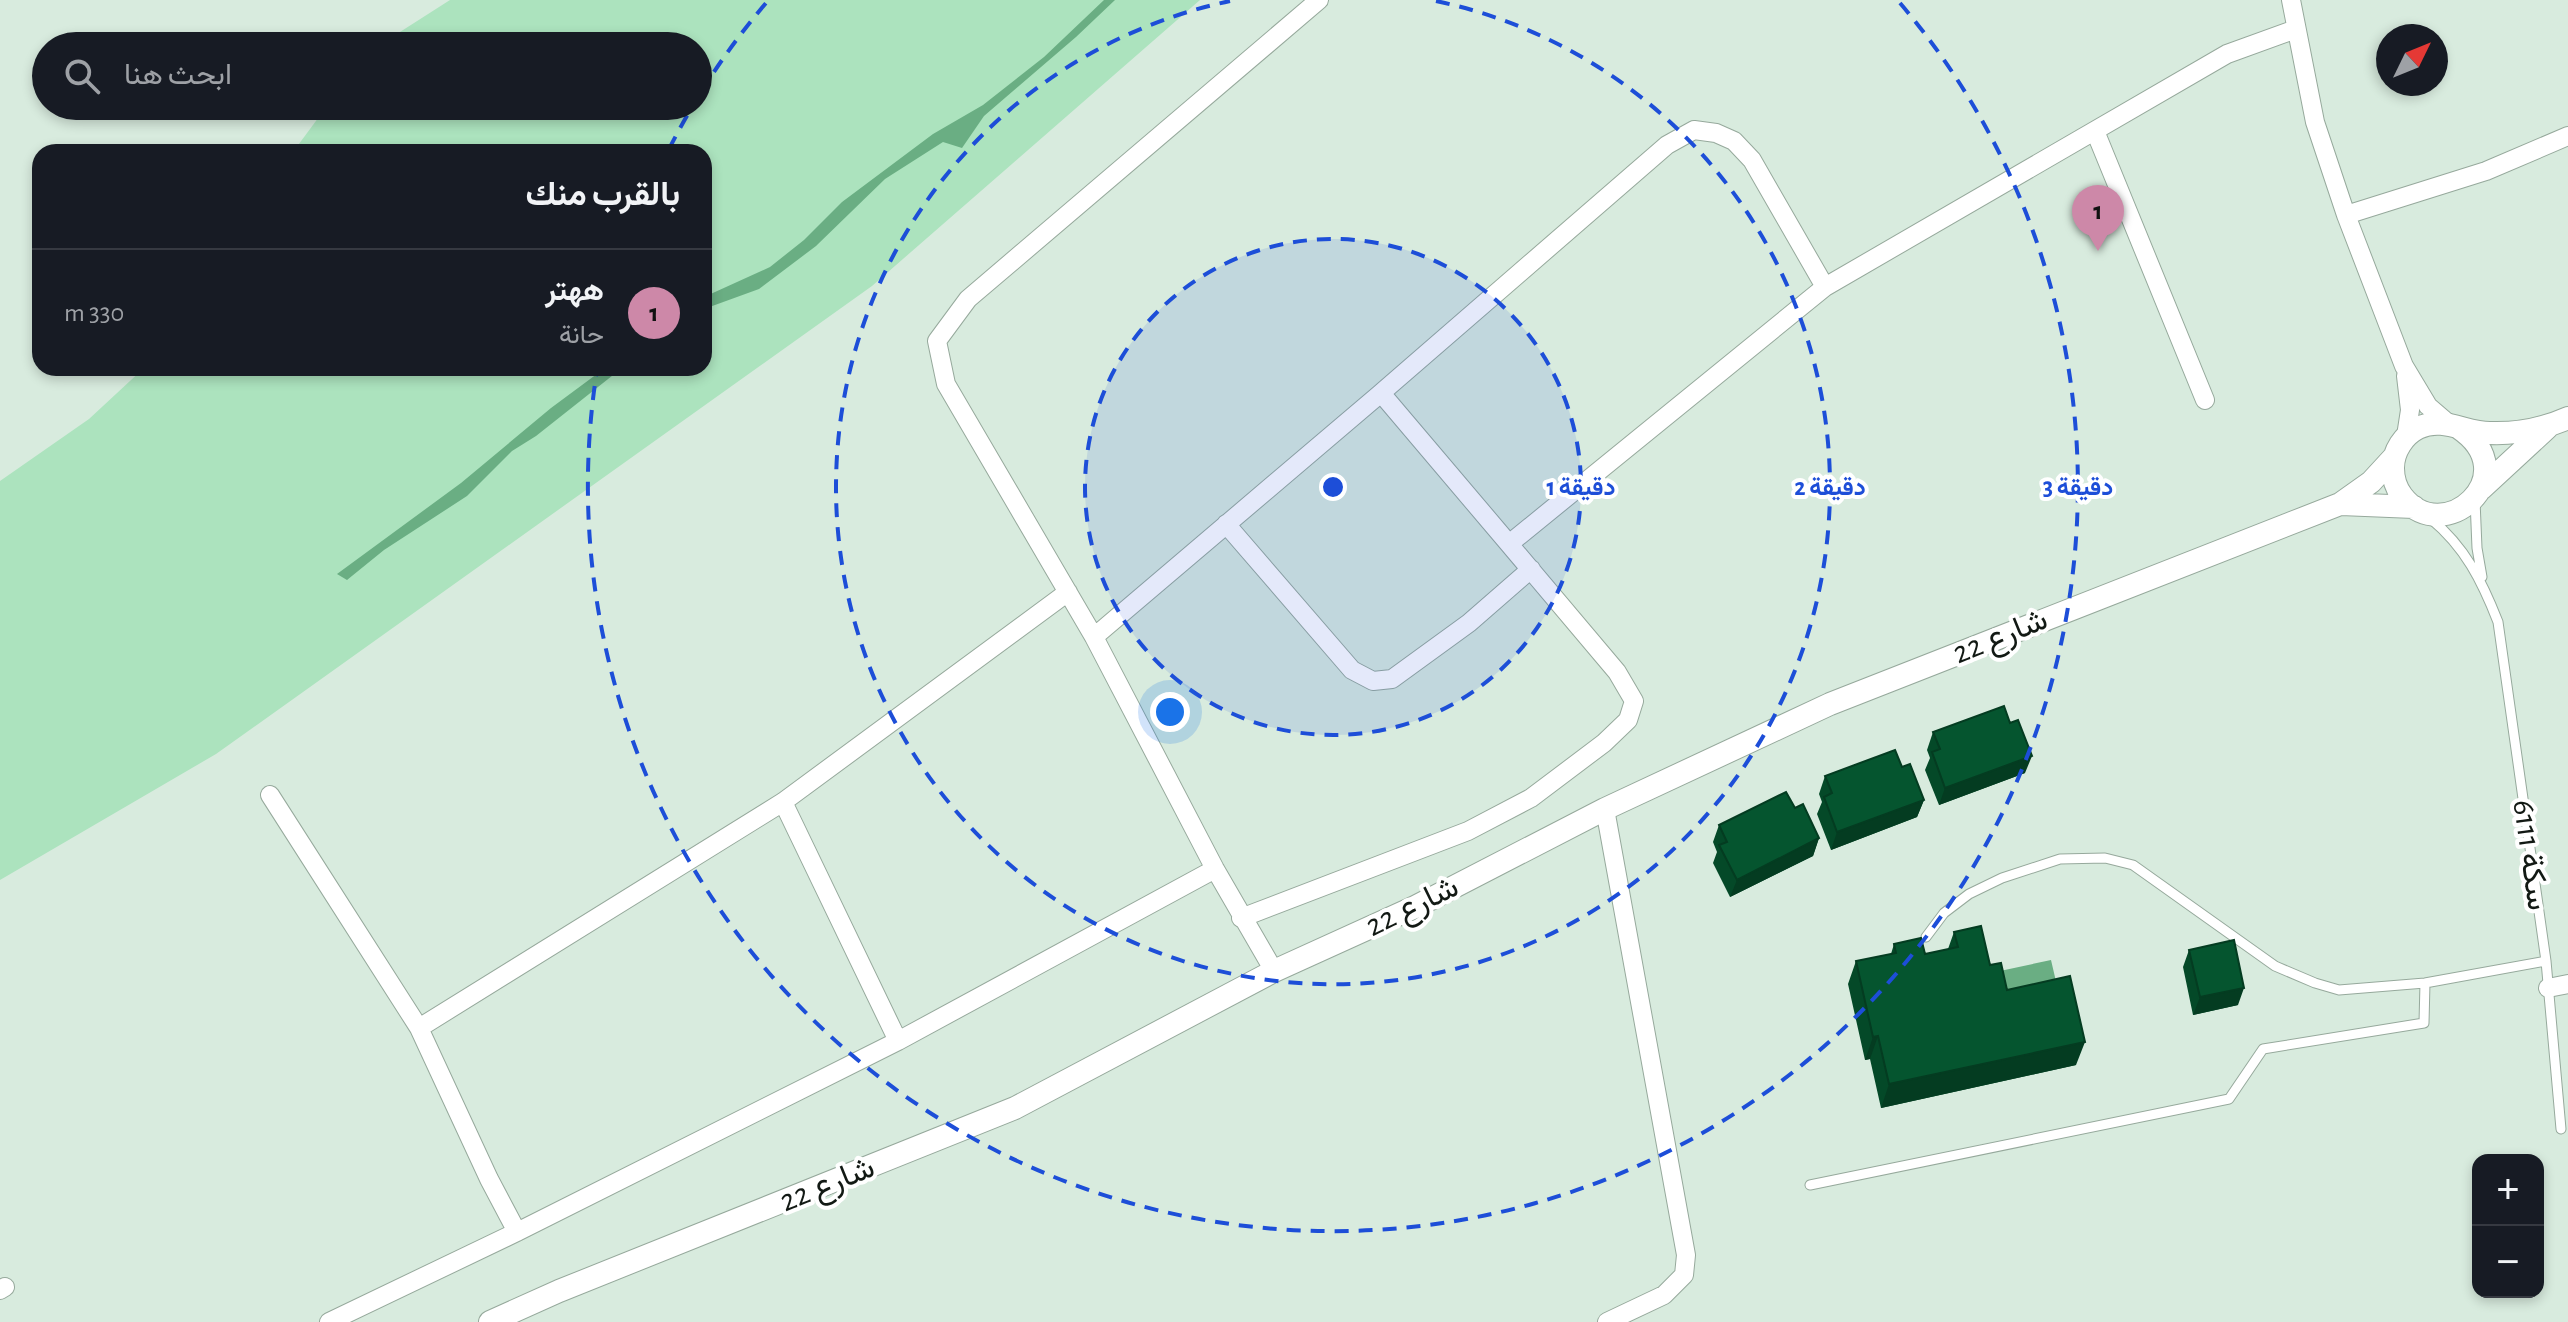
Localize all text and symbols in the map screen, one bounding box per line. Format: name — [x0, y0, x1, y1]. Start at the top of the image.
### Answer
north arrow — [2376, 24, 2448, 96]
search box — [32, 32, 712, 120]
icon: search — [60, 54, 104, 98]
text: ابحث هنا — [124, 60, 232, 90]
text: بالقرب منك — [526, 178, 680, 212]
pin: 1 — [2072, 185, 2124, 251]
text: ههتر — [545, 276, 604, 306]
text: 330 m — [64, 300, 124, 326]
text: 1 — [649, 300, 659, 326]
text: حانة — [559, 322, 604, 348]
centre of rings — [1319, 473, 1347, 501]
text: 1 دقيقة — [1547, 476, 1615, 501]
text: 2 دقيقة — [1794, 476, 1866, 501]
text: 3 دقيقة — [2043, 476, 2113, 501]
street label: شارع 22 — [1948, 603, 2054, 674]
your location — [1150, 692, 1190, 732]
street label: سكة 6111 — [2507, 798, 2555, 912]
street label: شارع 22 — [1361, 870, 1466, 947]
street label: شارع 22 — [775, 1151, 881, 1222]
map controls — [2472, 1154, 2544, 1298]
button: + — [2472, 1154, 2544, 1226]
button: − — [2472, 1226, 2544, 1298]

